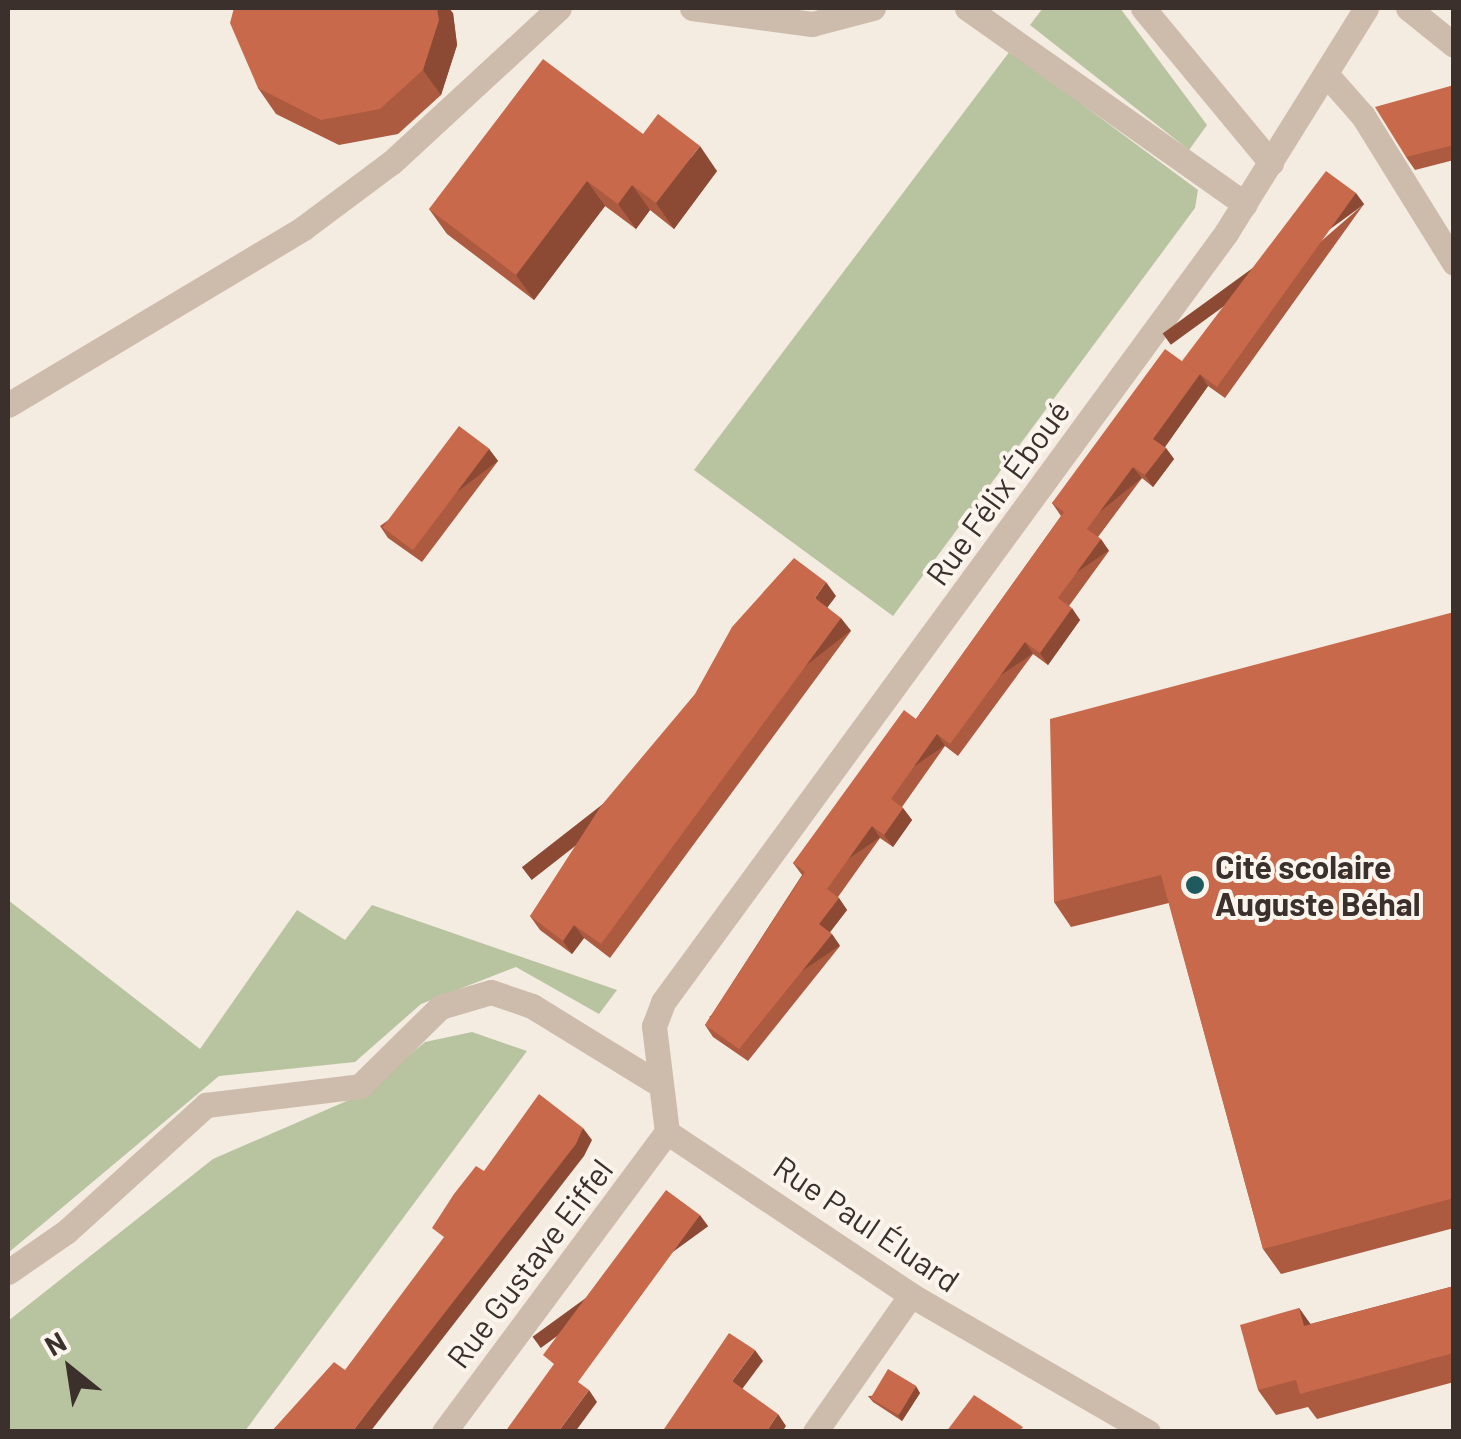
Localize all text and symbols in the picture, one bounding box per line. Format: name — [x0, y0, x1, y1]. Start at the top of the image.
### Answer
street label: Rue Félix Éboué — [917, 392, 1077, 592]
place label: Cité scolaire Auguste Béhal — [1215, 848, 1420, 923]
marker: Cité scolaire Auguste Béhal — [1184, 874, 1206, 896]
street label: Rue Paul Éluard — [767, 1147, 967, 1299]
street label: Rue Gustave Eiffel — [438, 1151, 620, 1375]
north arrow — [20, 1319, 120, 1419]
text: N — [38, 1324, 72, 1362]

